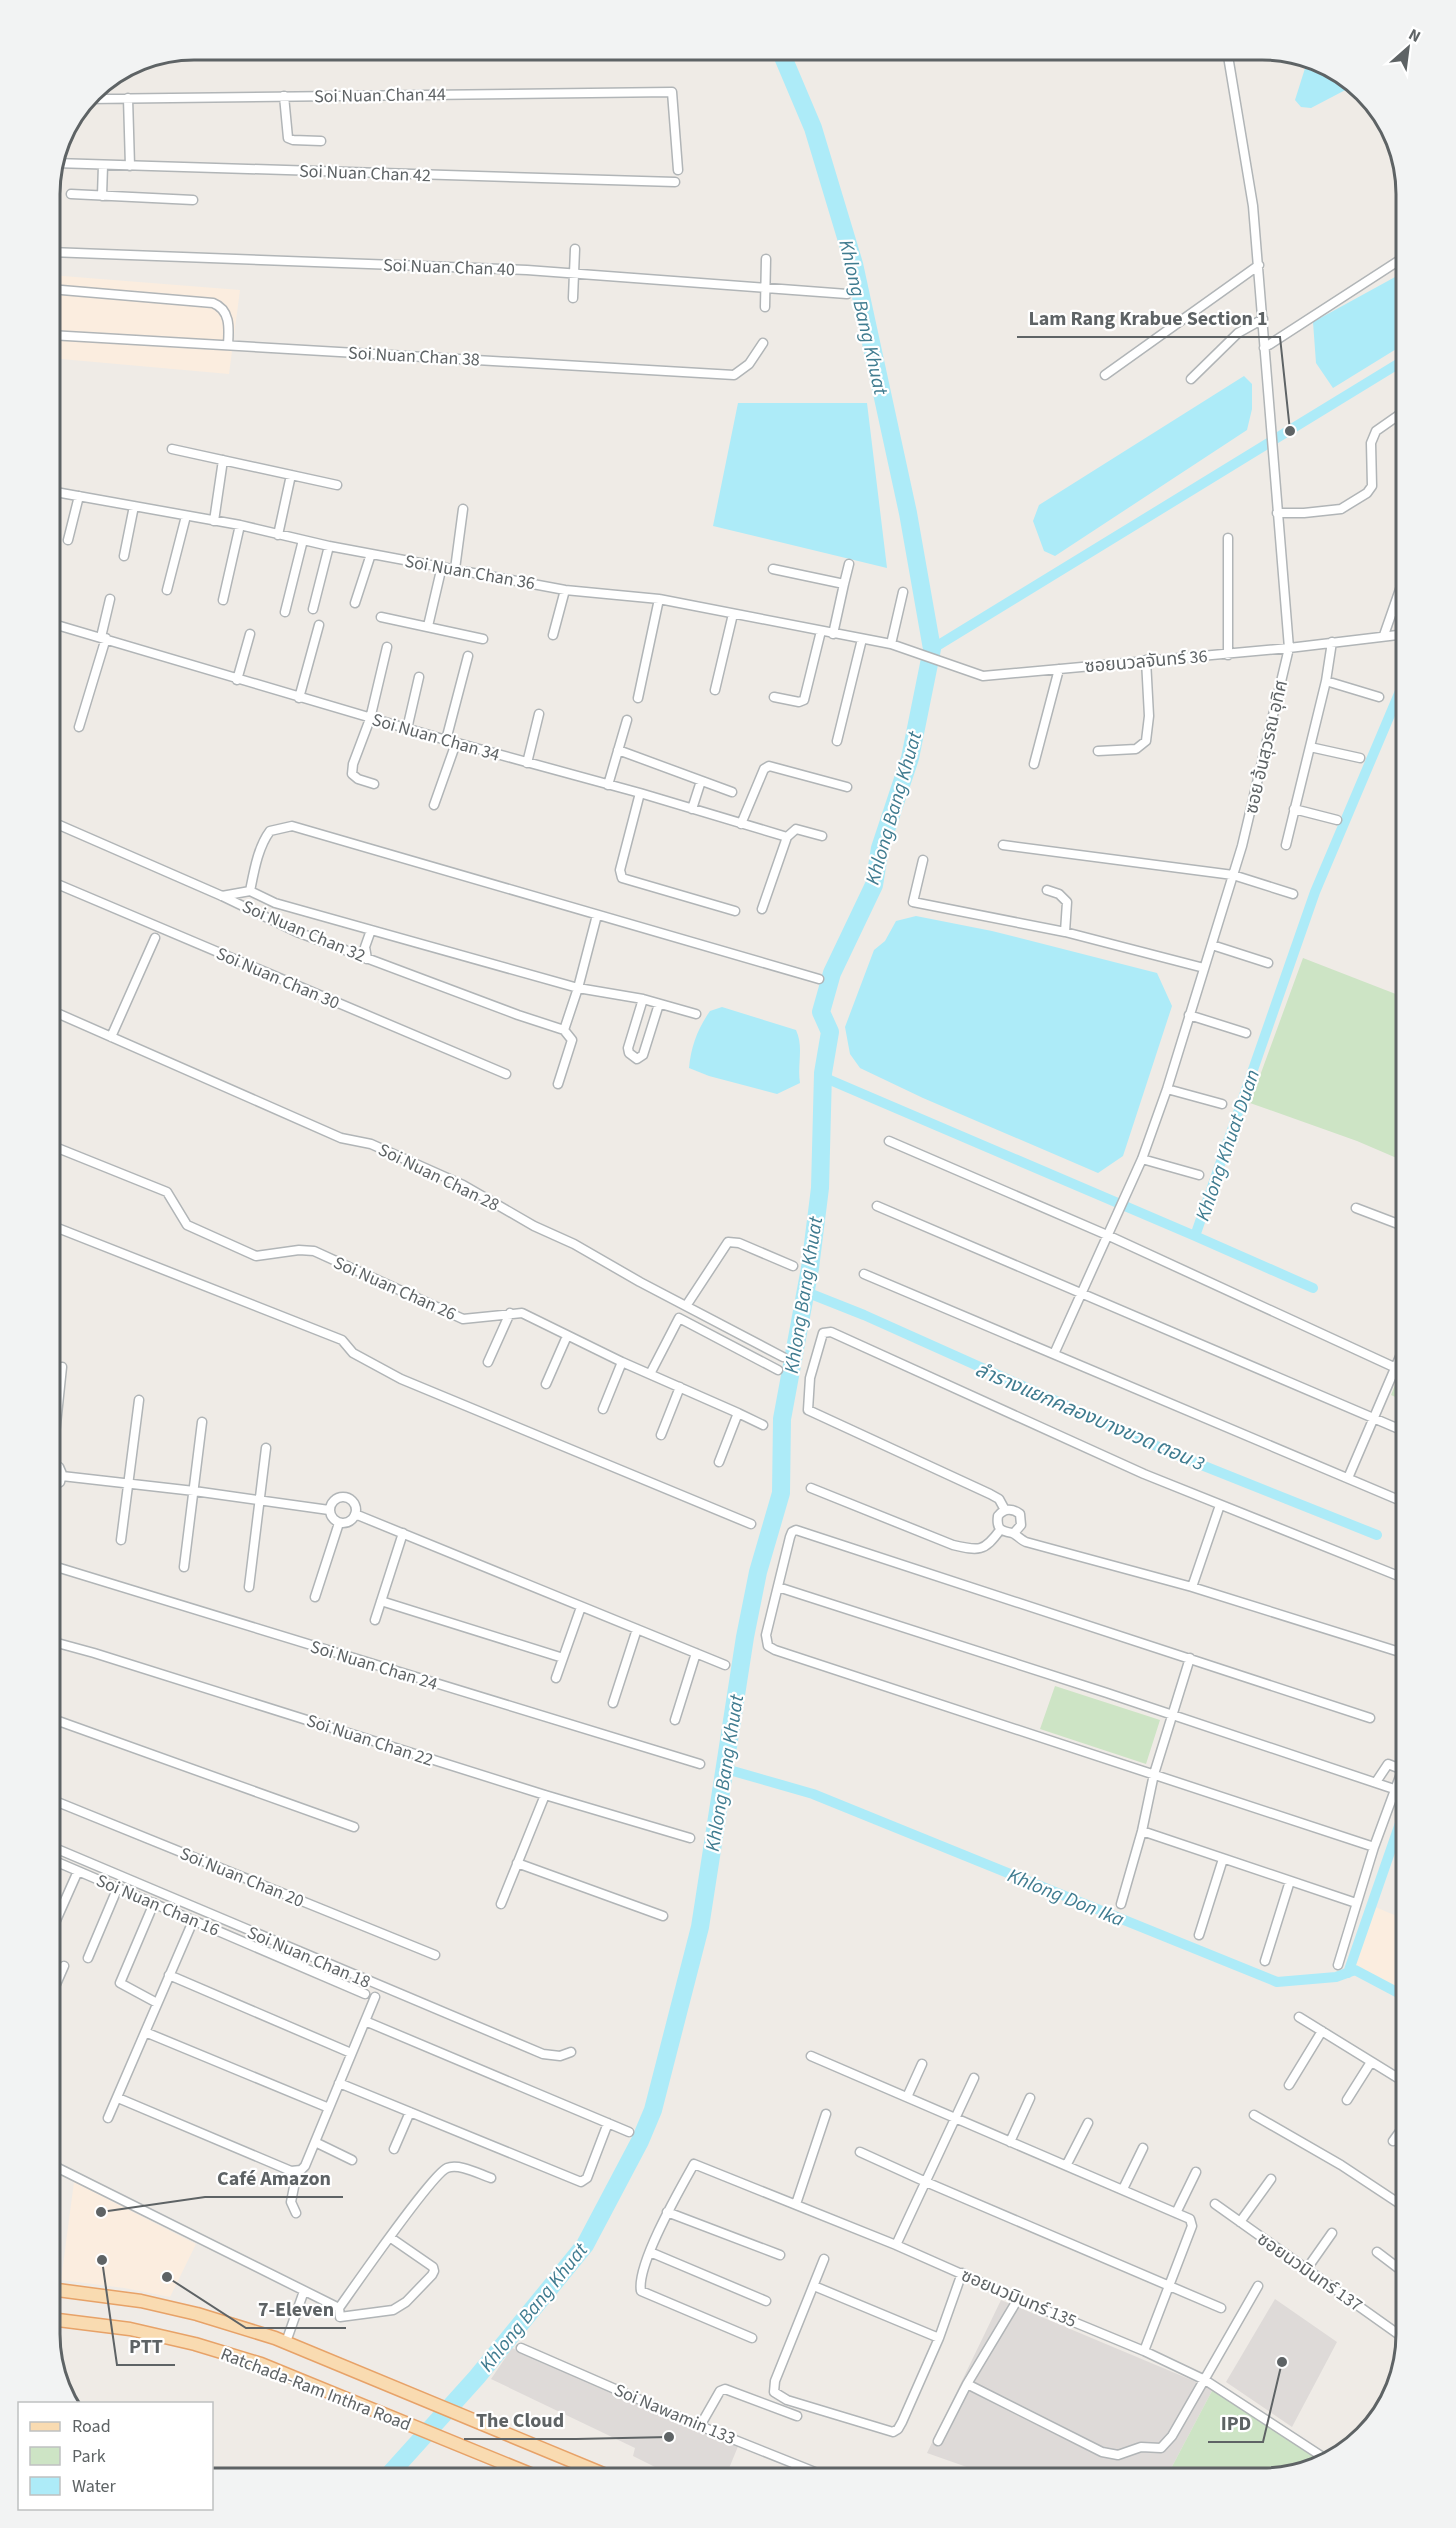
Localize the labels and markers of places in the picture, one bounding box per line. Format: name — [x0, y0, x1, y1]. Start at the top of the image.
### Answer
callout: Lam Rang Krabue Section 1 — [1017, 299, 1280, 337]
callout: Café Amazon — [205, 2159, 343, 2197]
callout: 7-Eleven — [246, 2290, 346, 2328]
callout: PTT — [117, 2327, 175, 2365]
callout: The Cloud — [464, 2401, 576, 2439]
callout: IPD — [1208, 2404, 1263, 2442]

